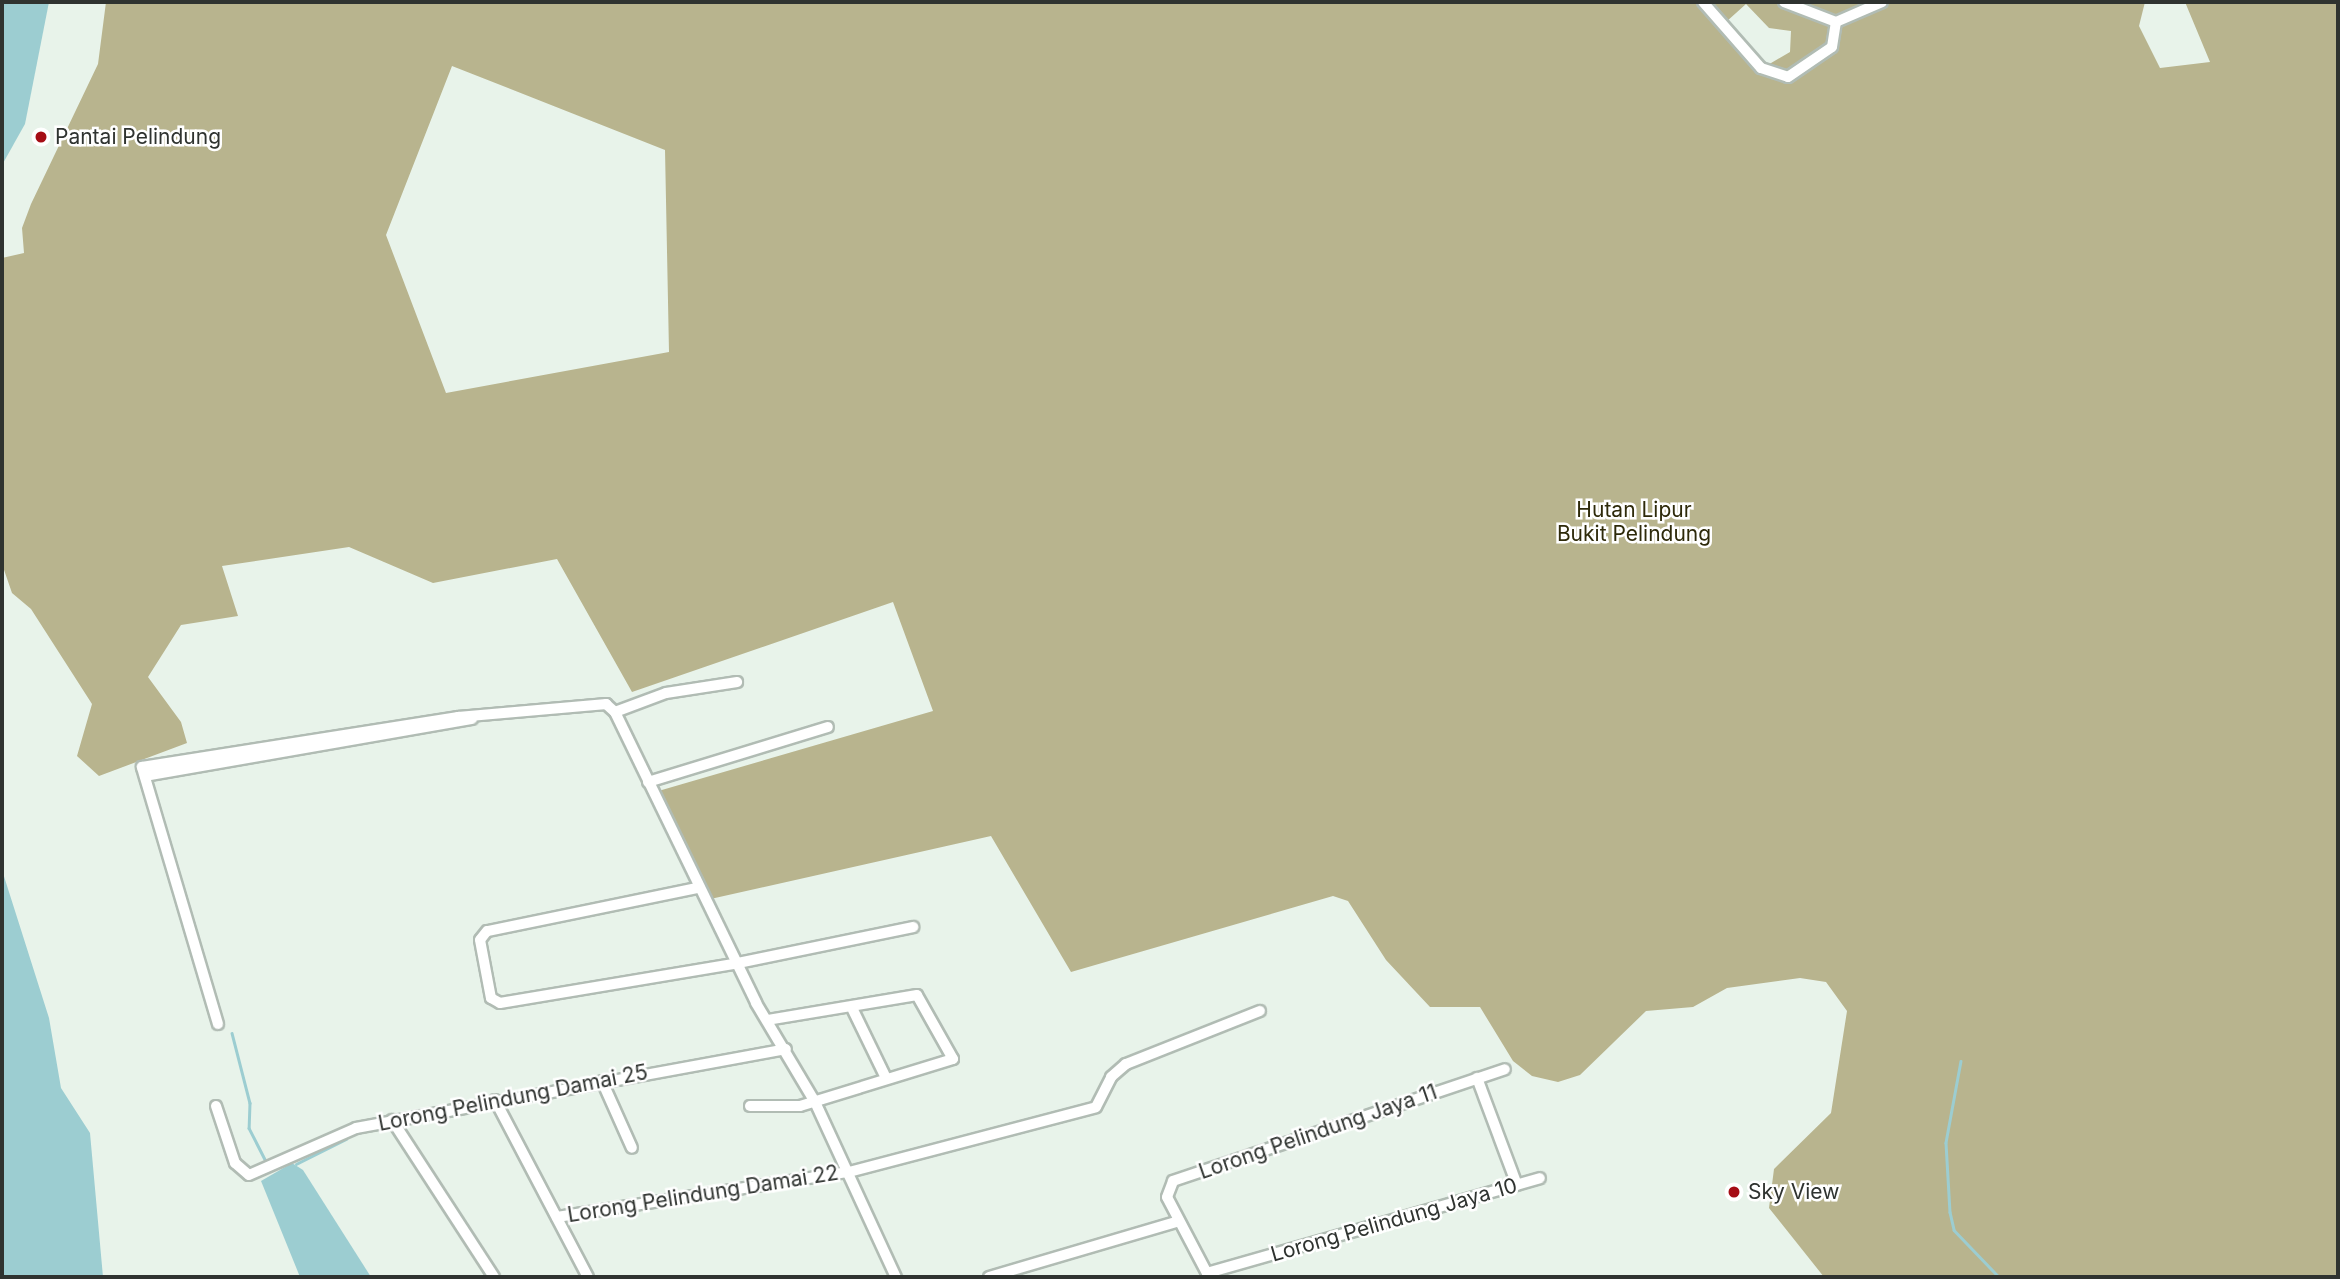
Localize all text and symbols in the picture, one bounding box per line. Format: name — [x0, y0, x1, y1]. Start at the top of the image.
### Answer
place label: Pantai Pelindung — [55, 124, 221, 150]
marker: Pantai Pelindung — [33, 129, 49, 145]
park label: Hutan Lipur Bukit Pelindung — [1557, 497, 1711, 547]
street label: Lorong Pelindung Damai 25 — [376, 1059, 650, 1137]
street label: Lorong Pelindung Jaya 11 — [1196, 1079, 1440, 1185]
street label: Lorong Pelindung Damai 22 — [566, 1160, 840, 1228]
street label: Lorong Pelindung Jaya 10 — [1268, 1173, 1520, 1267]
place label: Sky View — [1748, 1179, 1839, 1205]
marker: Sky View — [1726, 1184, 1742, 1200]

